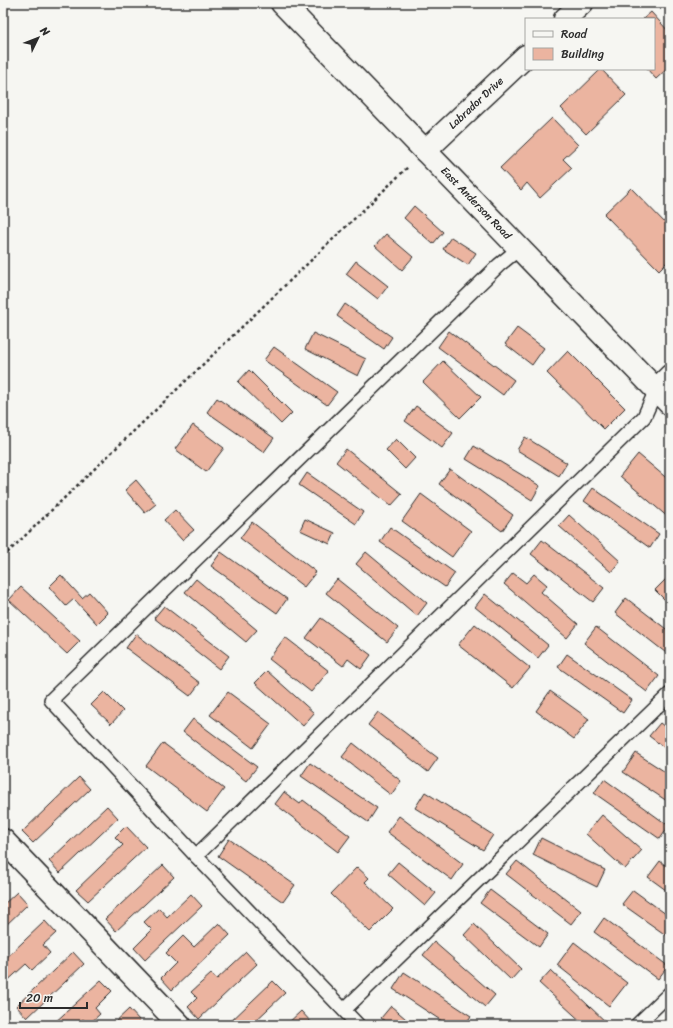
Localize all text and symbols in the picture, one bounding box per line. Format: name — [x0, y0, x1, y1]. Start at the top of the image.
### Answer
north arrow — [18, 18, 58, 58]
legend — [525, 18, 655, 70]
text: N — [35, 22, 55, 41]
text: Road — [561, 23, 588, 45]
text: Building — [561, 43, 604, 65]
street label: Labrador Drive — [444, 72, 508, 134]
street label: East Anderson Road — [436, 162, 517, 245]
scale bar — [20, 984, 87, 1010]
text: 20 m — [26, 987, 53, 1009]

